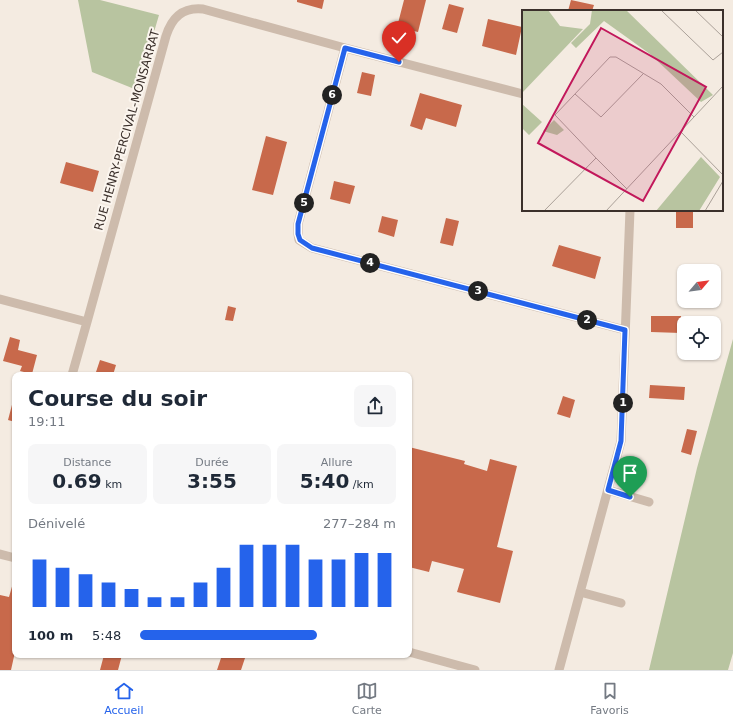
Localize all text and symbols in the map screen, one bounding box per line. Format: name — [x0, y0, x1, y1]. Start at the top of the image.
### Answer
inset map — [522, 10, 723, 211]
pin — [382, 21, 416, 62]
street label: RUE HENRY-PERCIVAL-MONSARRAT — [92, 27, 163, 232]
icon: check — [388, 27, 410, 49]
pin: 6 — [322, 85, 342, 105]
text: 6 — [328, 88, 336, 101]
pin: 5 — [294, 193, 314, 213]
text: 5 — [300, 196, 308, 209]
pin: 4 — [360, 253, 380, 273]
text: 4 — [366, 256, 374, 269]
north arrow — [677, 264, 721, 308]
map controls — [677, 264, 721, 360]
pin: 3 — [468, 281, 488, 301]
text: 3 — [474, 284, 482, 297]
pin: 2 — [577, 310, 597, 330]
text: 2 — [583, 313, 591, 326]
button: locate — [677, 316, 721, 360]
button: share — [354, 385, 396, 427]
text: Course du soir — [28, 386, 207, 411]
pin: 1 — [613, 393, 633, 413]
text: 1 — [619, 396, 627, 409]
text: 19:11 — [28, 414, 65, 429]
text: Distance — [63, 456, 111, 469]
text: Durée — [195, 456, 229, 469]
text: Allure — [321, 456, 352, 469]
pin — [613, 456, 647, 497]
icon: arrive — [619, 462, 641, 484]
text: 0.69 — [52, 469, 102, 493]
text: 3:55 — [187, 469, 237, 493]
text: 5:40 — [300, 469, 349, 493]
text: km — [102, 478, 122, 491]
text: /km — [349, 478, 374, 491]
text: Dénivelé — [28, 516, 85, 531]
text: 277–284 m — [323, 516, 396, 531]
text: 100 m — [28, 628, 73, 643]
text: 5:48 — [92, 628, 121, 643]
tab: Accueil — [104, 680, 143, 717]
tab: Carte — [352, 680, 382, 717]
tab: Favoris — [590, 680, 629, 717]

